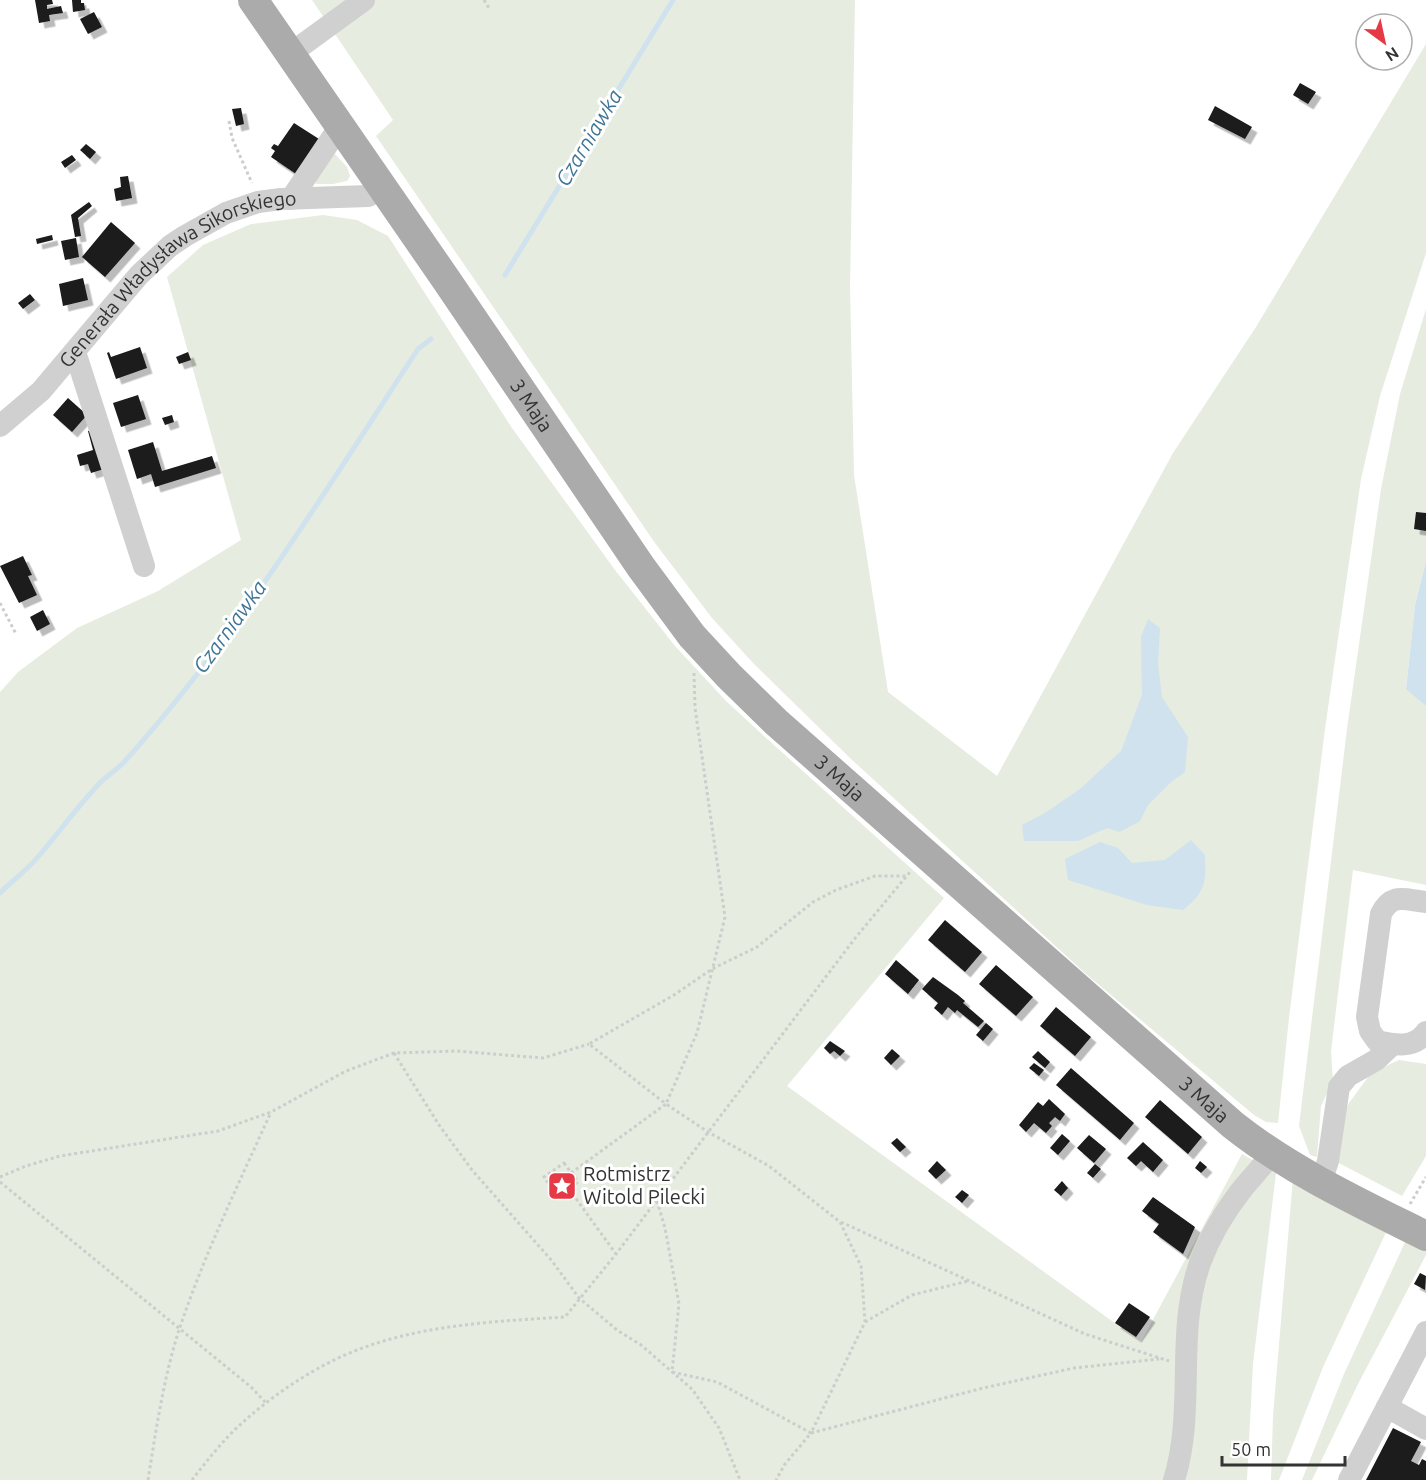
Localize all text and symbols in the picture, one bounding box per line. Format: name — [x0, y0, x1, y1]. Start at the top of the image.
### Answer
north arrow — [1354, 12, 1414, 72]
text: N — [1382, 44, 1402, 65]
water label: Czarniawka — [550, 85, 626, 190]
street label: Generała Władysława Sikorskiego — [54, 186, 297, 372]
street label: 3 Maja — [506, 375, 558, 436]
water label: Czarniawka — [188, 576, 271, 677]
street label: 3 Maja — [810, 750, 870, 806]
street label: 3 Maja — [1175, 1071, 1234, 1127]
place label: Rotmistrz Witold Pilecki — [583, 1162, 705, 1208]
place icon: Rotmistrz Witold Pilecki — [546, 1170, 578, 1202]
scale bar — [1222, 1429, 1345, 1467]
text: 50 m — [1231, 1439, 1271, 1459]

